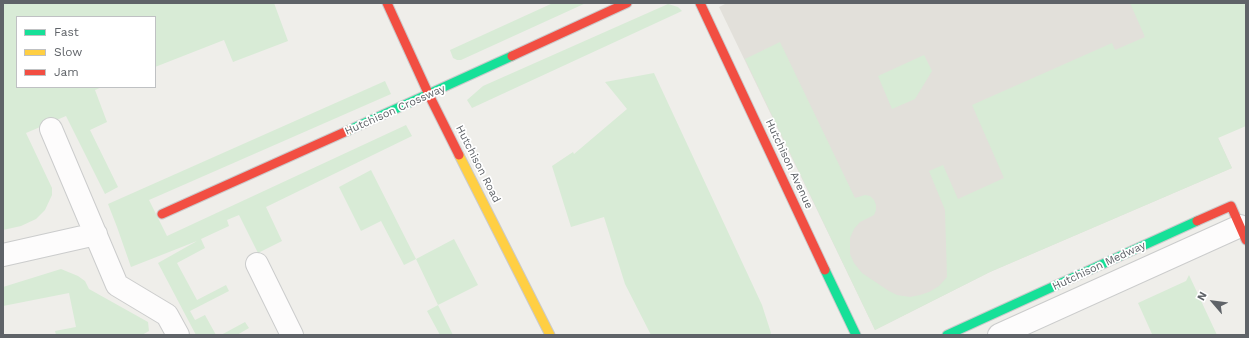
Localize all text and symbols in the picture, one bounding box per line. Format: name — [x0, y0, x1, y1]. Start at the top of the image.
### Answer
legend — [16, 16, 156, 88]
text: Fast — [54, 25, 79, 39]
text: Slow — [54, 45, 82, 59]
text: Jam — [54, 65, 79, 79]
street label: Hutchison Crossway — [343, 82, 447, 138]
street label: Hutchison Avenue — [762, 117, 816, 211]
street label: Hutchison Road — [453, 123, 503, 205]
street label: Hutchison Medway — [1050, 239, 1148, 293]
north arrow — [1193, 282, 1233, 322]
text: N — [1194, 289, 1210, 303]

